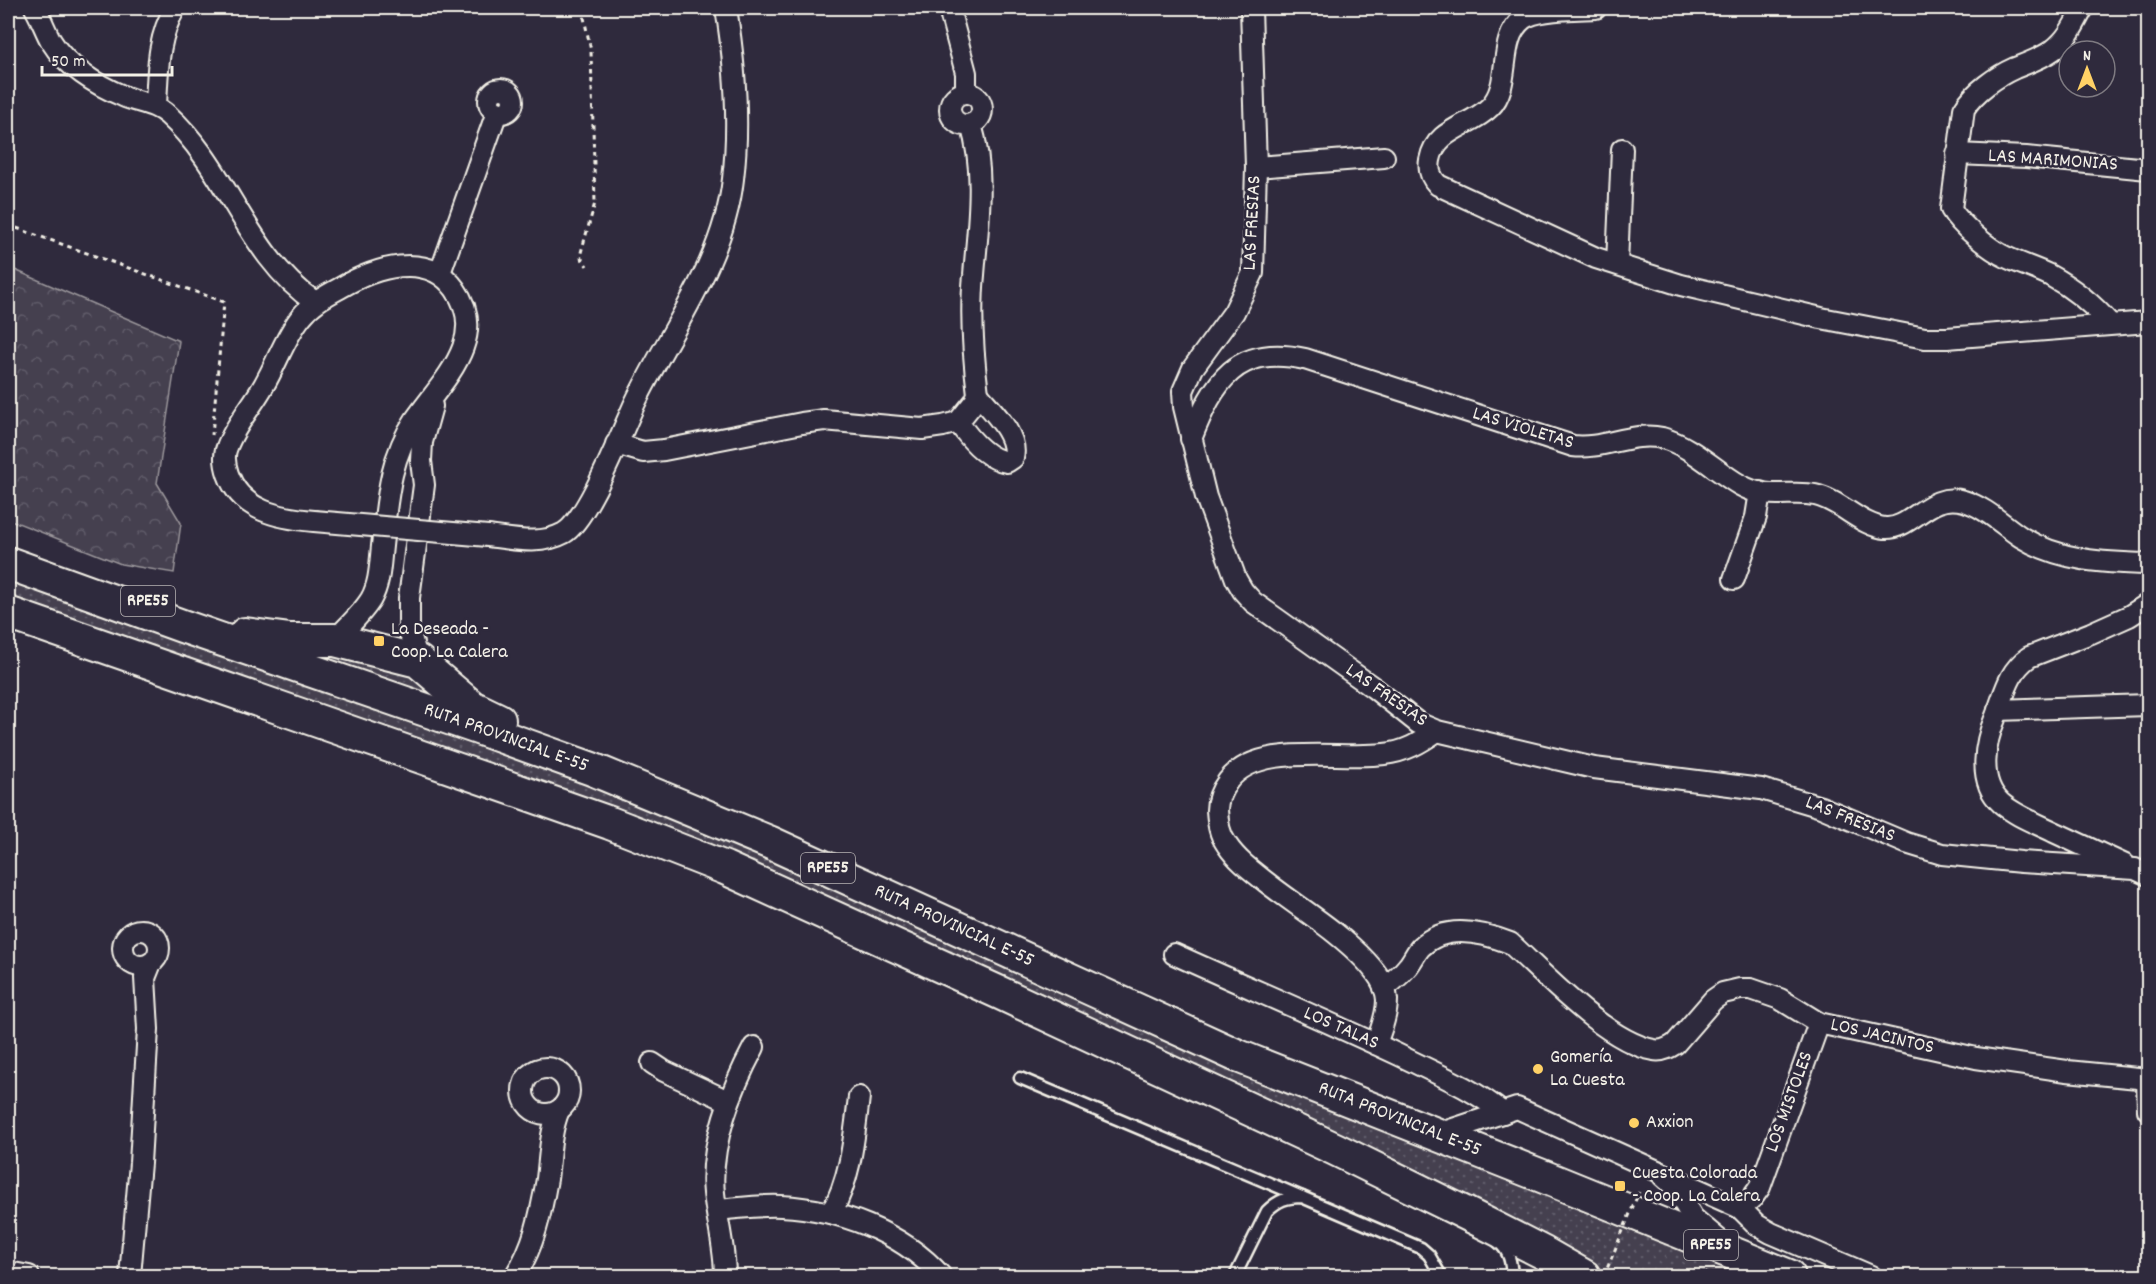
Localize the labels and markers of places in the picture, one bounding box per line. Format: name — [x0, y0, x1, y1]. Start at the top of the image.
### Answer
place label: La Deseada - Coop. La Calera — [391, 616, 508, 667]
marker: La Deseada - Coop. La Calera — [372, 634, 386, 648]
place label: Gomería La Cuesta — [1550, 1044, 1625, 1095]
marker: Gomería La Cuesta — [1531, 1062, 1545, 1076]
place label: Axxion — [1646, 1109, 1694, 1137]
marker: Axxion — [1627, 1116, 1641, 1130]
place label: Cuesta Colorada - Coop. La Calera — [1632, 1160, 1761, 1211]
marker: Cuesta Colorada - Coop. La Calera — [1613, 1179, 1627, 1193]

